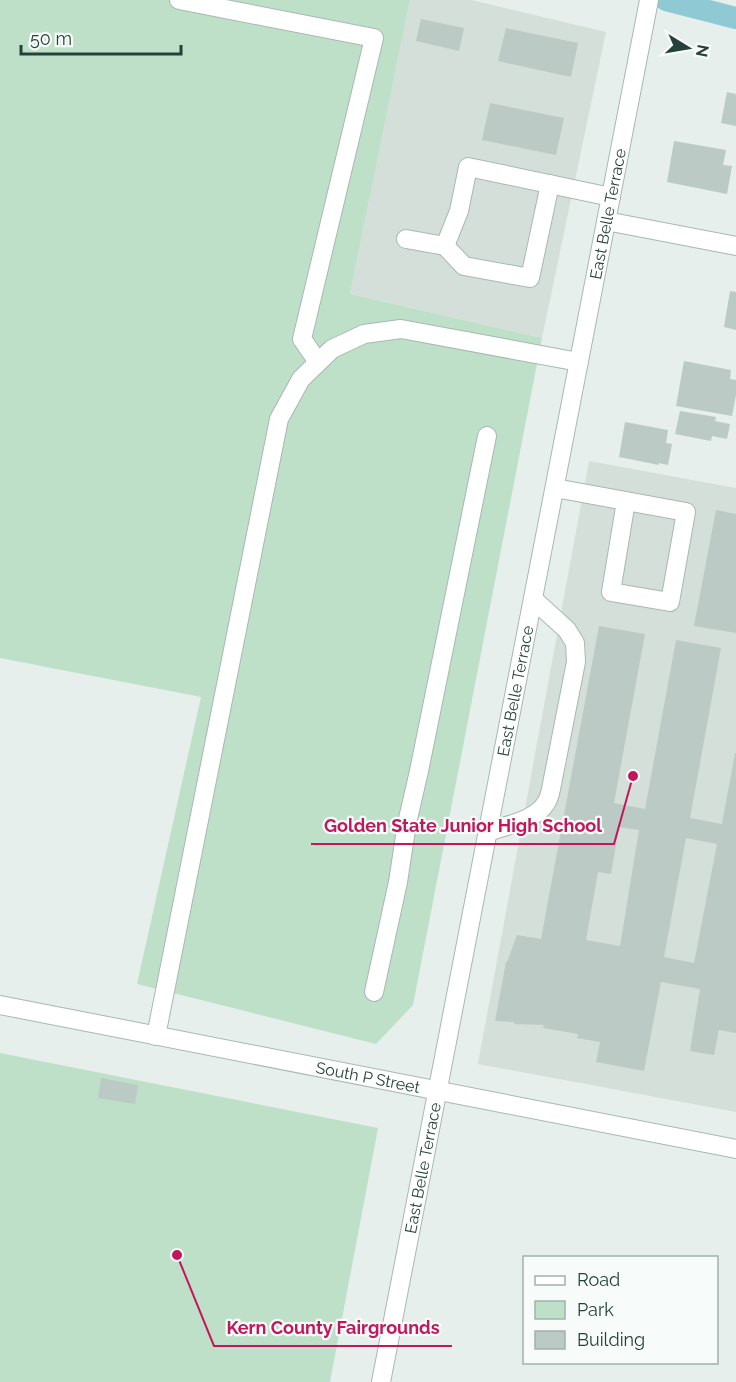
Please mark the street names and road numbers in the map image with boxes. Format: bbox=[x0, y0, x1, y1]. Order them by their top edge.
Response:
street label: East Belle Terrace bbox=[586, 147, 630, 281]
street label: East Belle Terrace bbox=[493, 624, 537, 758]
street label: South P Street bbox=[314, 1058, 422, 1097]
street label: East Belle Terrace bbox=[401, 1101, 444, 1235]

